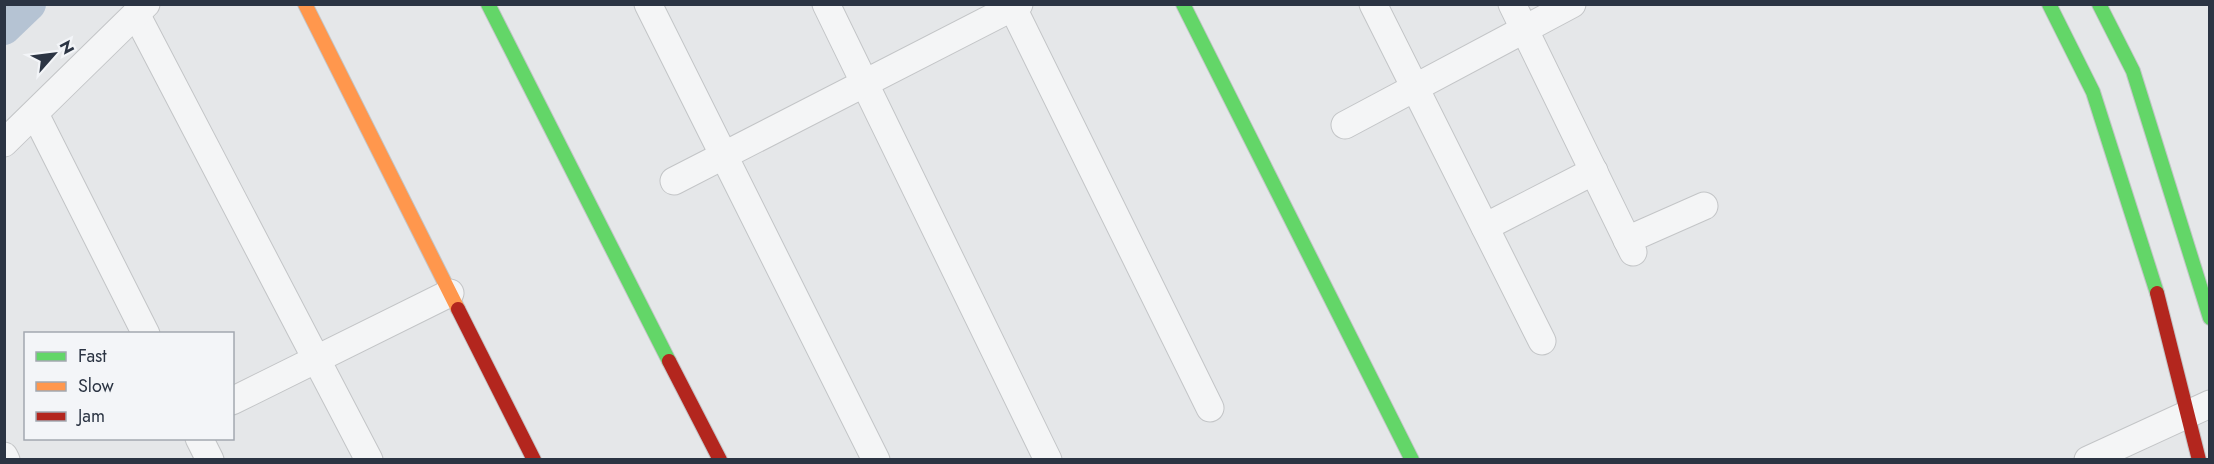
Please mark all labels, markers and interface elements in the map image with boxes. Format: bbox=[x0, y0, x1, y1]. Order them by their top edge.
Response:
north arrow bbox=[24, 24, 84, 84]
text: N bbox=[54, 36, 80, 58]
legend bbox=[24, 332, 234, 440]
text: Fast bbox=[78, 343, 107, 369]
text: Slow bbox=[78, 373, 115, 399]
text: Jam bbox=[76, 403, 105, 429]

